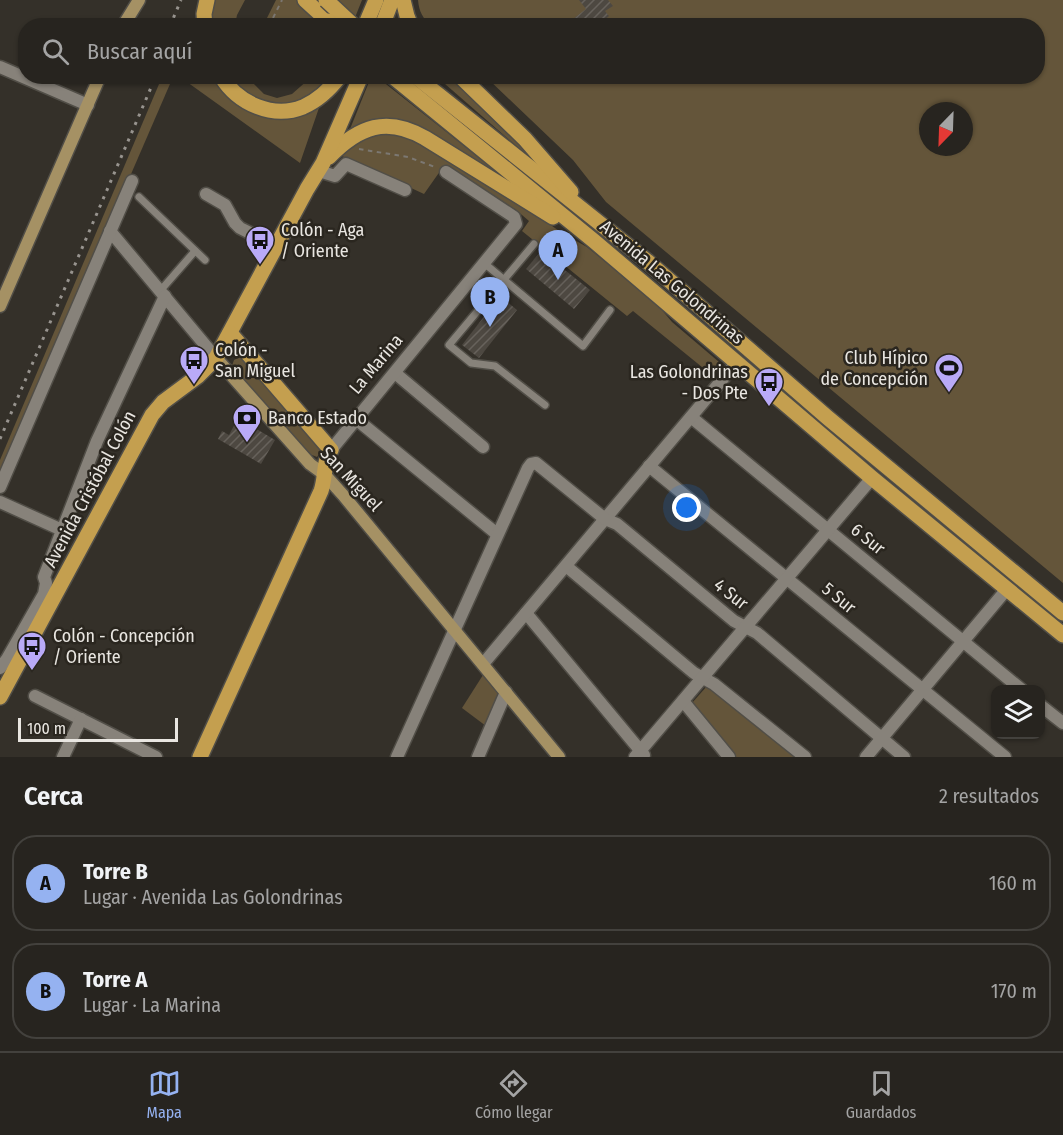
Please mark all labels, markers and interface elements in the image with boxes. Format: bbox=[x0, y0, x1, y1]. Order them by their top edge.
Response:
search box bbox=[18, 18, 1045, 84]
icon: search bbox=[39, 35, 72, 68]
text: Buscar aquí bbox=[87, 38, 192, 65]
north arrow bbox=[919, 102, 973, 156]
street label: Avenida Las Golondrinas bbox=[596, 215, 749, 349]
place label: Colón - Aga / Oriente bbox=[281, 219, 365, 262]
bus stop icon: Colón - Aga / Oriente bbox=[244, 224, 276, 266]
pin: A bbox=[538, 230, 578, 280]
pin: B bbox=[470, 278, 510, 327]
street label: La Marina bbox=[345, 329, 408, 399]
place label: Colón - San Miguel bbox=[215, 339, 295, 382]
bus stop icon: Colón - San Miguel bbox=[178, 344, 210, 386]
place label: Club Hípico de Concepción bbox=[820, 347, 928, 390]
sports icon: Club Hípico de Concepción bbox=[933, 352, 965, 394]
place label: Las Golondrinas - Dos Pte bbox=[630, 361, 748, 404]
bus stop icon: Las Golondrinas - Dos Pte bbox=[753, 366, 785, 408]
bank icon: Banco Estado bbox=[231, 402, 263, 444]
street label: Avenida Cristóbal Colón bbox=[39, 407, 141, 571]
place label: Banco Estado bbox=[268, 407, 367, 429]
street label: San Miguel bbox=[316, 442, 387, 516]
your location bbox=[672, 493, 701, 522]
street label: 6 Sur bbox=[846, 519, 890, 560]
street label: 4 Sur bbox=[709, 574, 753, 615]
street label: 5 Sur bbox=[818, 578, 861, 619]
place label: Colón - Concepción / Oriente bbox=[53, 625, 195, 668]
bus stop icon: Colón - Concepción / Oriente bbox=[16, 630, 48, 672]
map controls bbox=[991, 685, 1045, 739]
button: layers bbox=[991, 685, 1045, 739]
scale bar bbox=[18, 715, 178, 742]
text: 100 m bbox=[27, 719, 66, 738]
text: Cerca bbox=[24, 781, 83, 812]
text: 2 resultados bbox=[939, 784, 1039, 808]
text: Torre B bbox=[83, 858, 148, 885]
text: A bbox=[40, 871, 51, 895]
text: 160 m bbox=[989, 871, 1037, 895]
text: Lugar · Avenida Las Golondrinas bbox=[83, 885, 343, 909]
text: Torre A bbox=[83, 966, 147, 993]
text: B bbox=[40, 979, 51, 1003]
text: 170 m bbox=[991, 979, 1037, 1003]
text: Lugar · La Marina bbox=[83, 993, 221, 1017]
tab: Mapa bbox=[147, 1067, 182, 1122]
tab: Cómo llegar bbox=[475, 1067, 553, 1122]
tab: Guardados bbox=[846, 1067, 916, 1122]

